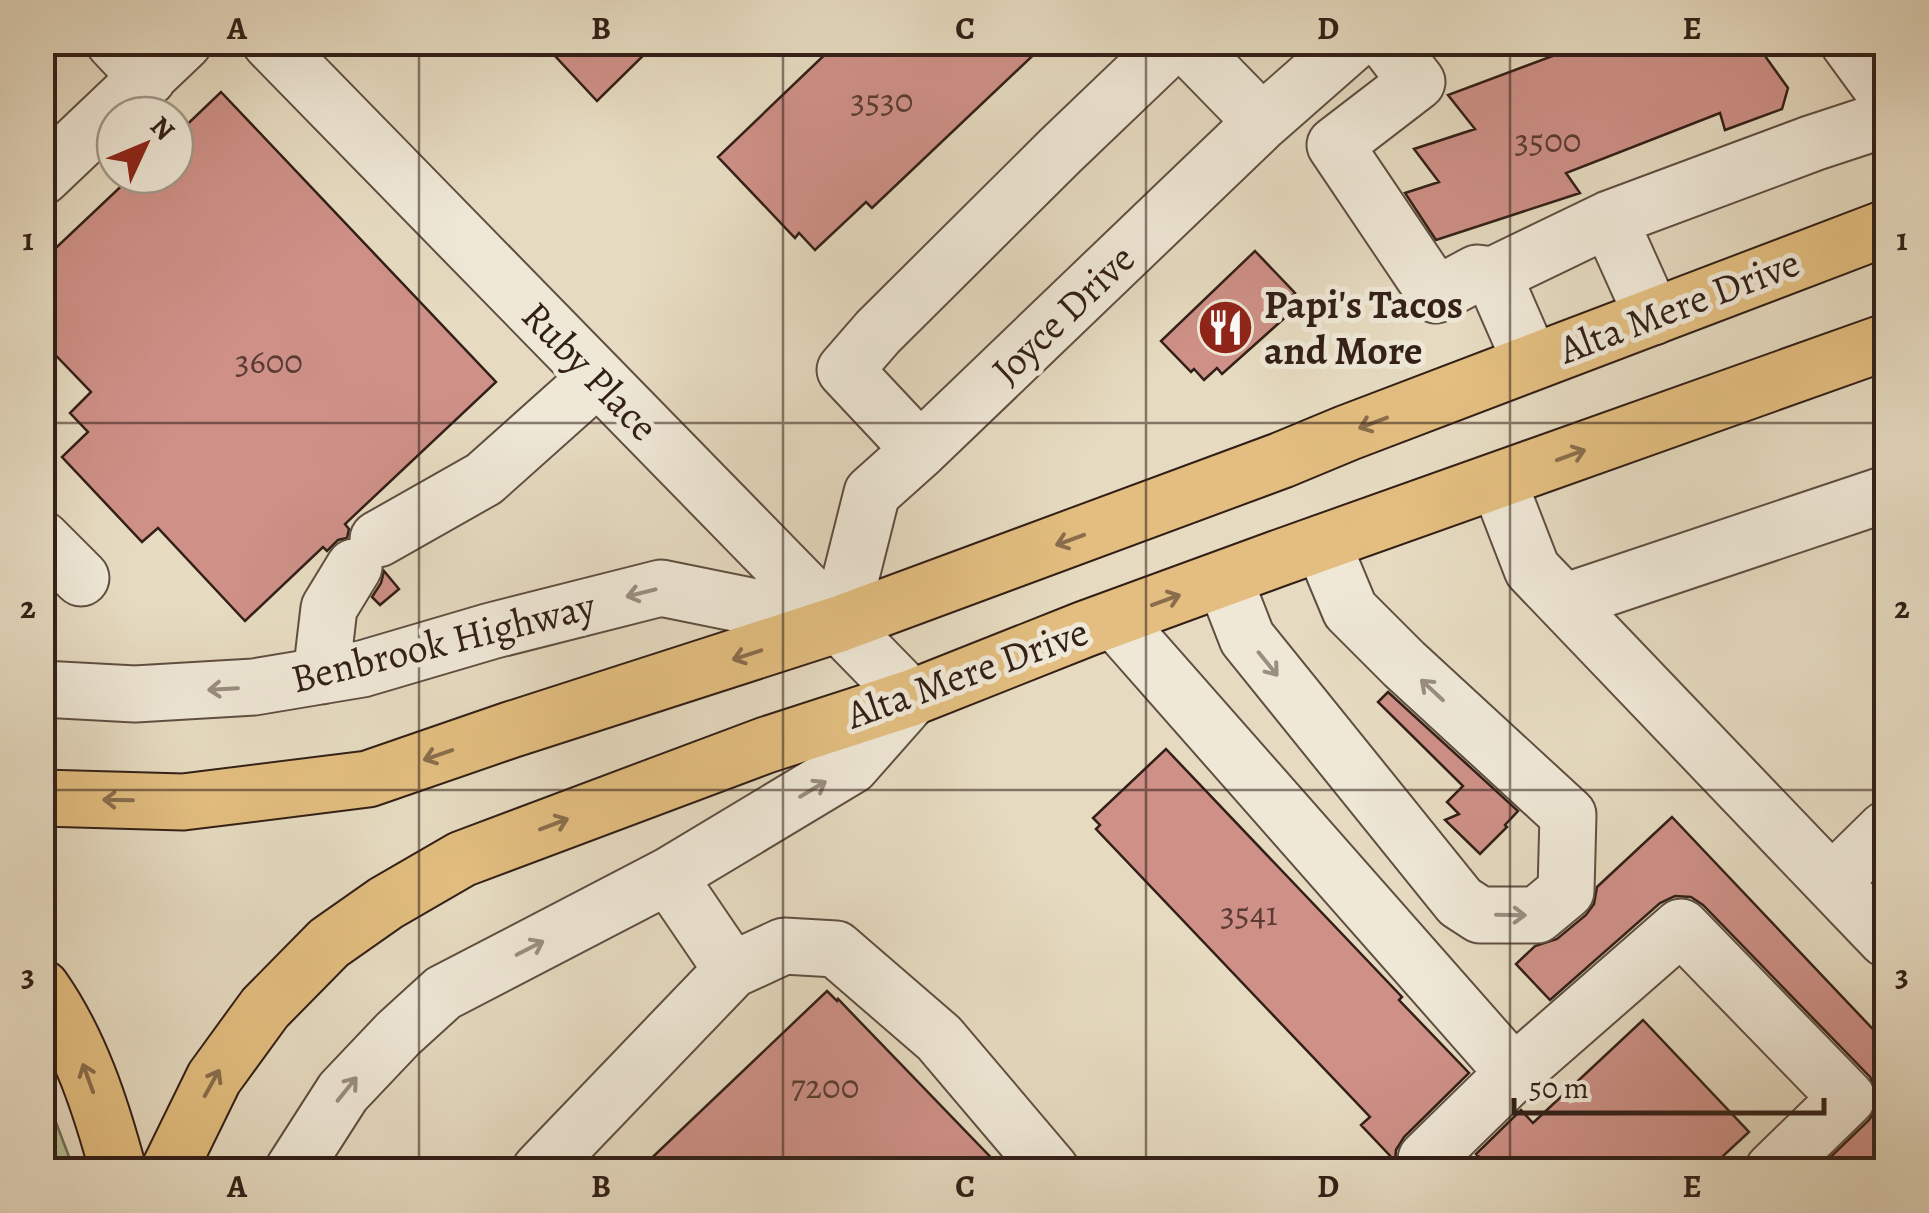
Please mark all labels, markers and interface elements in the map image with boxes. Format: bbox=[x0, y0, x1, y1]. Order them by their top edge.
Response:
text: A bbox=[226, 6, 248, 50]
text: B bbox=[591, 6, 611, 50]
text: C bbox=[955, 6, 975, 50]
text: D bbox=[1317, 6, 1339, 50]
text: E bbox=[1682, 6, 1702, 50]
house number: 3530 bbox=[851, 76, 913, 124]
north arrow bbox=[95, 95, 195, 195]
text: N bbox=[142, 108, 183, 149]
house number: 3500 bbox=[1515, 116, 1581, 164]
text: 1 bbox=[22, 217, 34, 261]
text: 1 bbox=[1896, 217, 1908, 261]
street label: Joyce Drive bbox=[979, 232, 1147, 396]
street label: Alta Mere Drive bbox=[1550, 235, 1807, 377]
place label: Papi's Tacos and More bbox=[1264, 277, 1463, 378]
street label: Ruby Place bbox=[509, 289, 671, 453]
restaurant icon: Papi's Tacos and More bbox=[1195, 297, 1255, 357]
house number: 3600 bbox=[235, 337, 303, 385]
one-way arrow bbox=[1358, 415, 1389, 433]
one-way arrow bbox=[1554, 445, 1586, 463]
one-way arrow bbox=[1055, 532, 1086, 550]
street label: Benbrook Highway bbox=[285, 577, 602, 706]
text: 2 bbox=[20, 585, 36, 629]
one-way arrow bbox=[626, 585, 658, 603]
text: 2 bbox=[1894, 585, 1910, 629]
one-way arrow bbox=[1149, 590, 1180, 608]
street label: Alta Mere Drive bbox=[837, 604, 1096, 743]
one-way arrow bbox=[732, 648, 763, 666]
one-way arrow bbox=[1257, 651, 1279, 677]
one-way arrow bbox=[1420, 678, 1445, 701]
one-way arrow bbox=[207, 680, 239, 699]
one-way arrow bbox=[423, 747, 454, 765]
one-way arrow bbox=[798, 779, 827, 799]
one-way arrow bbox=[103, 791, 135, 810]
one-way arrow bbox=[538, 814, 568, 832]
house number: 3541 bbox=[1220, 889, 1278, 937]
one-way arrow bbox=[1494, 906, 1527, 924]
one-way arrow bbox=[514, 938, 544, 957]
text: 3 bbox=[21, 953, 35, 997]
text: 3 bbox=[1895, 953, 1909, 997]
scale bar bbox=[1514, 1053, 1824, 1115]
one-way arrow bbox=[78, 1062, 96, 1094]
house number: 7200 bbox=[791, 1062, 859, 1110]
text: 50 m bbox=[1529, 1068, 1589, 1108]
one-way arrow bbox=[203, 1069, 223, 1098]
one-way arrow bbox=[336, 1077, 358, 1103]
text: A bbox=[226, 1164, 248, 1208]
text: B bbox=[591, 1164, 611, 1208]
text: C bbox=[955, 1164, 975, 1208]
text: D bbox=[1317, 1164, 1339, 1208]
text: E bbox=[1682, 1164, 1702, 1208]

